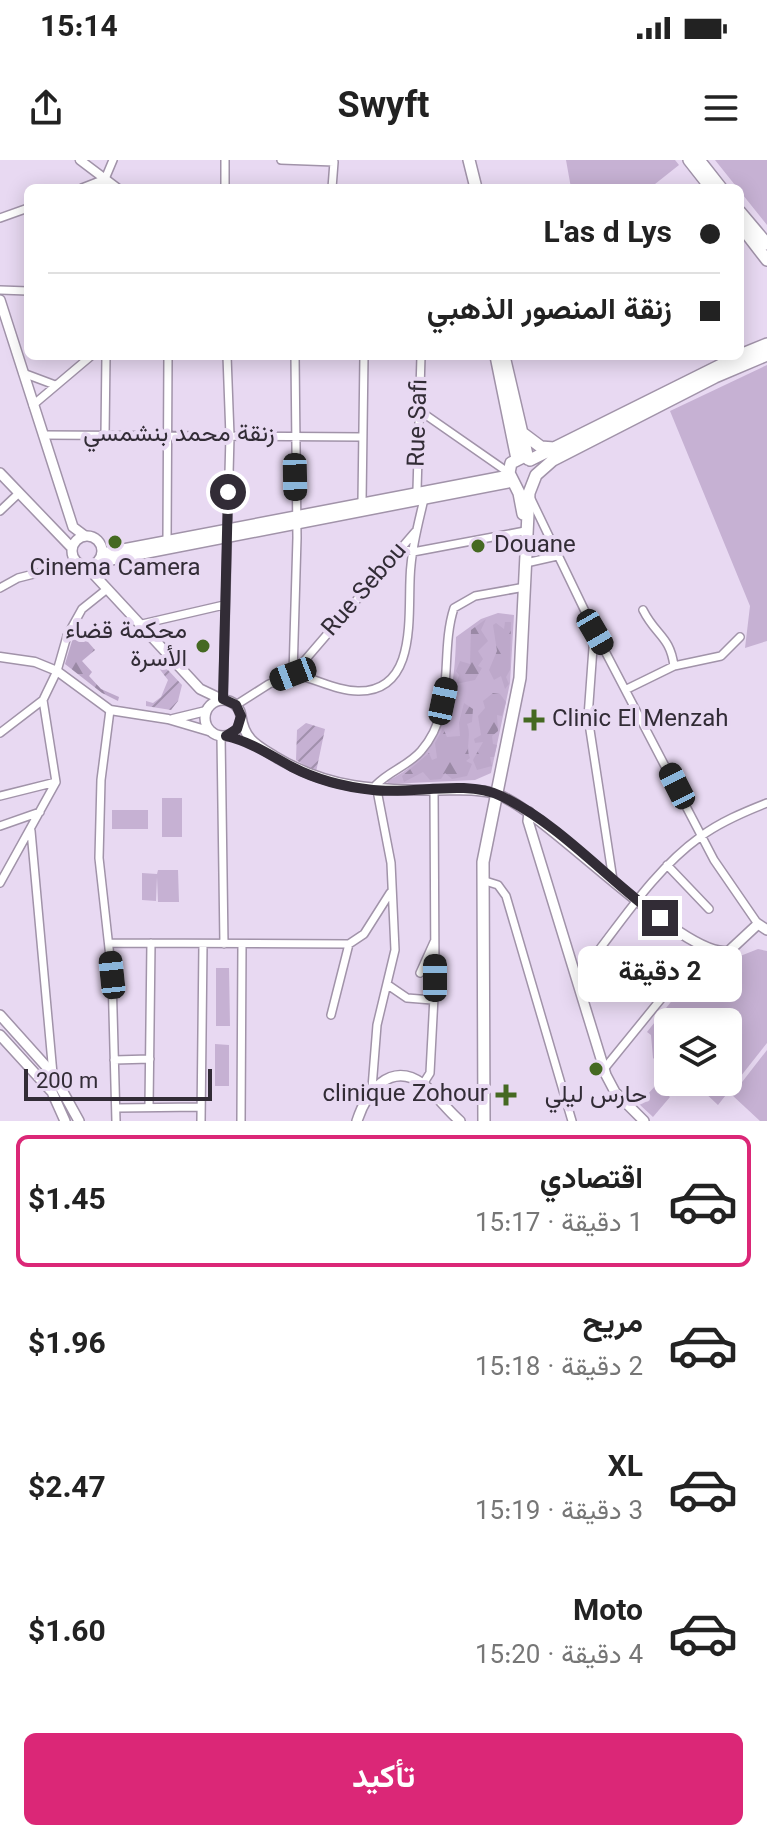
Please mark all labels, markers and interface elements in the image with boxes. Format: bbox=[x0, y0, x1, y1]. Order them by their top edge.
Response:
text: 15:14 bbox=[40, 5, 118, 52]
text: Swyft bbox=[337, 80, 430, 136]
icon: share bbox=[24, 86, 68, 130]
icon: menu bbox=[699, 86, 743, 130]
text: L'as d Lys bbox=[543, 211, 672, 258]
text: زنقة المنصور الذهبي bbox=[427, 288, 672, 335]
street label: Rue Safi bbox=[398, 378, 440, 468]
street label: زنقة محمد بنشمسي bbox=[83, 416, 275, 454]
car bbox=[283, 453, 307, 501]
route start bbox=[210, 474, 246, 510]
place label: Douane bbox=[494, 527, 576, 565]
marker: Cinema Camera bbox=[106, 533, 124, 551]
street label: Rue Sebou bbox=[313, 534, 417, 646]
marker: Douane bbox=[469, 537, 487, 555]
place label: Cinema Camera bbox=[29, 550, 201, 588]
car bbox=[573, 605, 617, 659]
place label: محكمة قضاء الأسرة bbox=[65, 613, 187, 679]
marker: محكمة قضاء الأسرة bbox=[194, 637, 212, 655]
car bbox=[266, 654, 320, 694]
car bbox=[426, 675, 460, 727]
place label: Clinic El Menzah bbox=[552, 701, 728, 739]
marker: Clinic El Menzah bbox=[523, 709, 545, 731]
car bbox=[655, 759, 699, 813]
route end bbox=[642, 900, 678, 936]
callout: 2 دقيقة bbox=[578, 946, 742, 1002]
car bbox=[98, 950, 126, 1000]
text: 2 دقيقة bbox=[619, 953, 701, 994]
car bbox=[423, 954, 447, 1002]
map controls bbox=[654, 1008, 742, 1096]
button: layers bbox=[654, 1008, 742, 1096]
marker: حارس ليلي bbox=[587, 1060, 605, 1078]
scale bar bbox=[24, 1065, 212, 1101]
text: 200 m bbox=[36, 1065, 98, 1100]
place label: clinique Zohour bbox=[323, 1076, 488, 1114]
place label: حارس ليلي bbox=[545, 1077, 647, 1115]
marker: clinique Zohour bbox=[495, 1084, 517, 1106]
text: اقتصادي bbox=[540, 1157, 643, 1204]
icon: car bbox=[667, 1165, 739, 1237]
text: $1.45 bbox=[28, 1178, 106, 1225]
text: 1 دقيقة · 15:17 bbox=[475, 1204, 643, 1245]
text: مريح bbox=[583, 1301, 643, 1348]
icon: car bbox=[667, 1309, 739, 1381]
text: $1.96 bbox=[28, 1322, 106, 1369]
text: 2 دقيقة · 15:18 bbox=[475, 1348, 643, 1389]
text: XL bbox=[608, 1445, 643, 1492]
icon: car bbox=[667, 1453, 739, 1525]
text: $2.47 bbox=[28, 1466, 106, 1513]
text: 3 دقيقة · 15:19 bbox=[475, 1492, 643, 1533]
text: Moto bbox=[573, 1589, 643, 1636]
icon: car bbox=[667, 1597, 739, 1669]
text: $1.60 bbox=[28, 1610, 106, 1657]
text: 4 دقيقة · 15:20 bbox=[475, 1636, 643, 1677]
button: تأكيد bbox=[24, 1733, 743, 1825]

